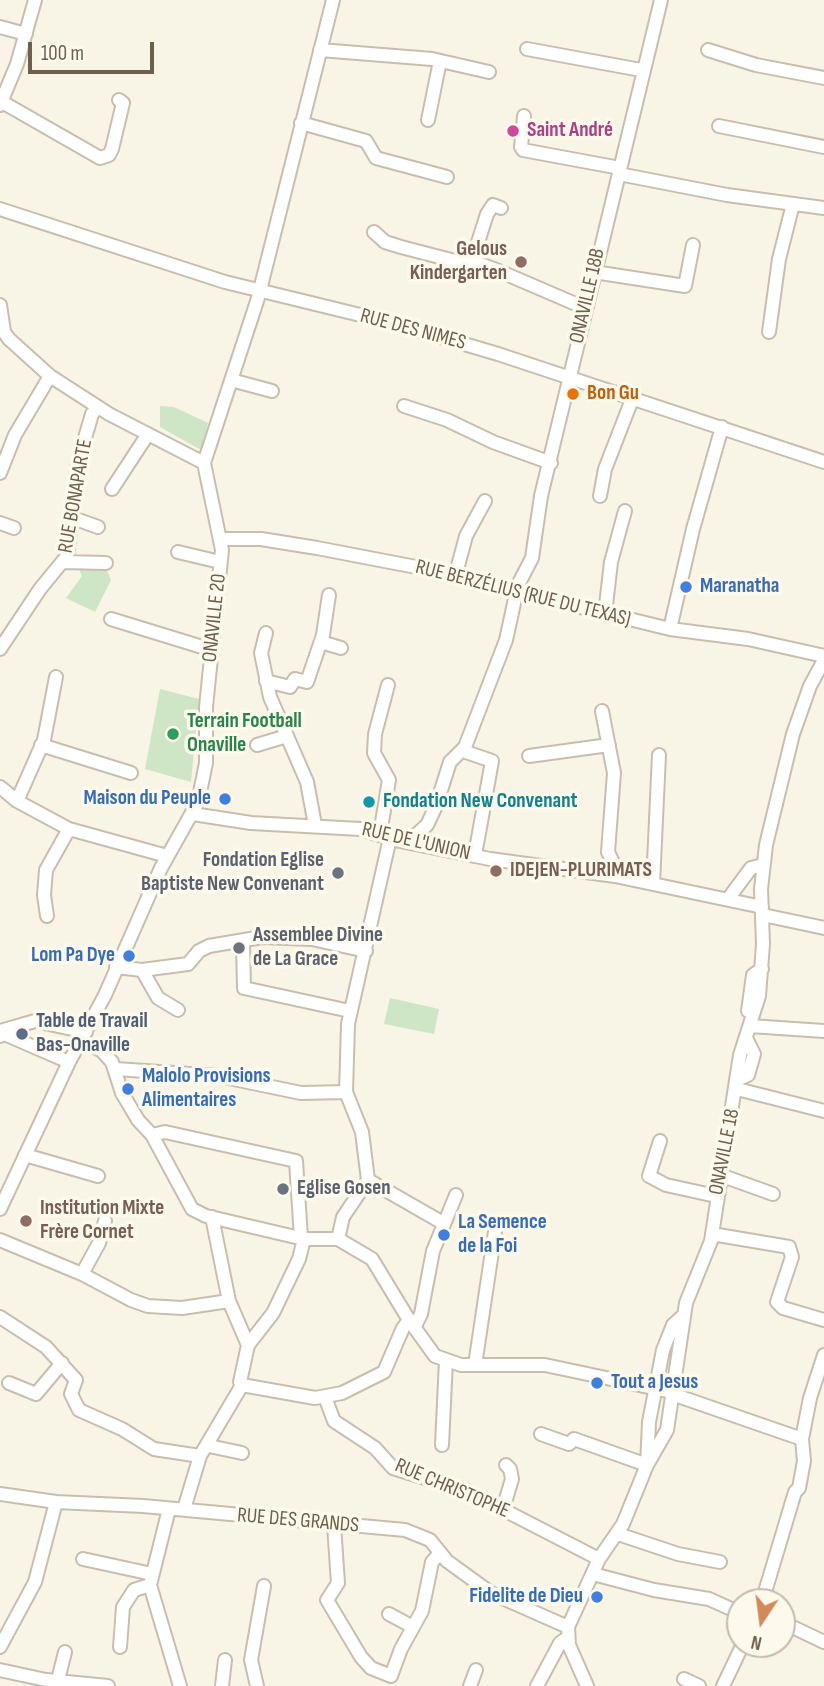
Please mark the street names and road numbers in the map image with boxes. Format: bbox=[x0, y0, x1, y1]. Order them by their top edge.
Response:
street label: ONAVILLE 18B bbox=[565, 246, 611, 346]
street label: RUE DES NIMES bbox=[357, 304, 469, 356]
street label: RUE BONAPARTE bbox=[54, 437, 98, 555]
street label: RUE BERZÉLIUS (RUE DU TEXAS) bbox=[413, 555, 633, 633]
street label: ONAVILLE 20 bbox=[198, 573, 232, 663]
street label: RUE DE L'UNION bbox=[359, 817, 473, 867]
street label: ONAVILLE 18 bbox=[704, 1107, 746, 1197]
street label: RUE CHRISTOPHE bbox=[391, 1454, 513, 1524]
street label: RUE DES GRANDS bbox=[236, 1503, 360, 1539]

